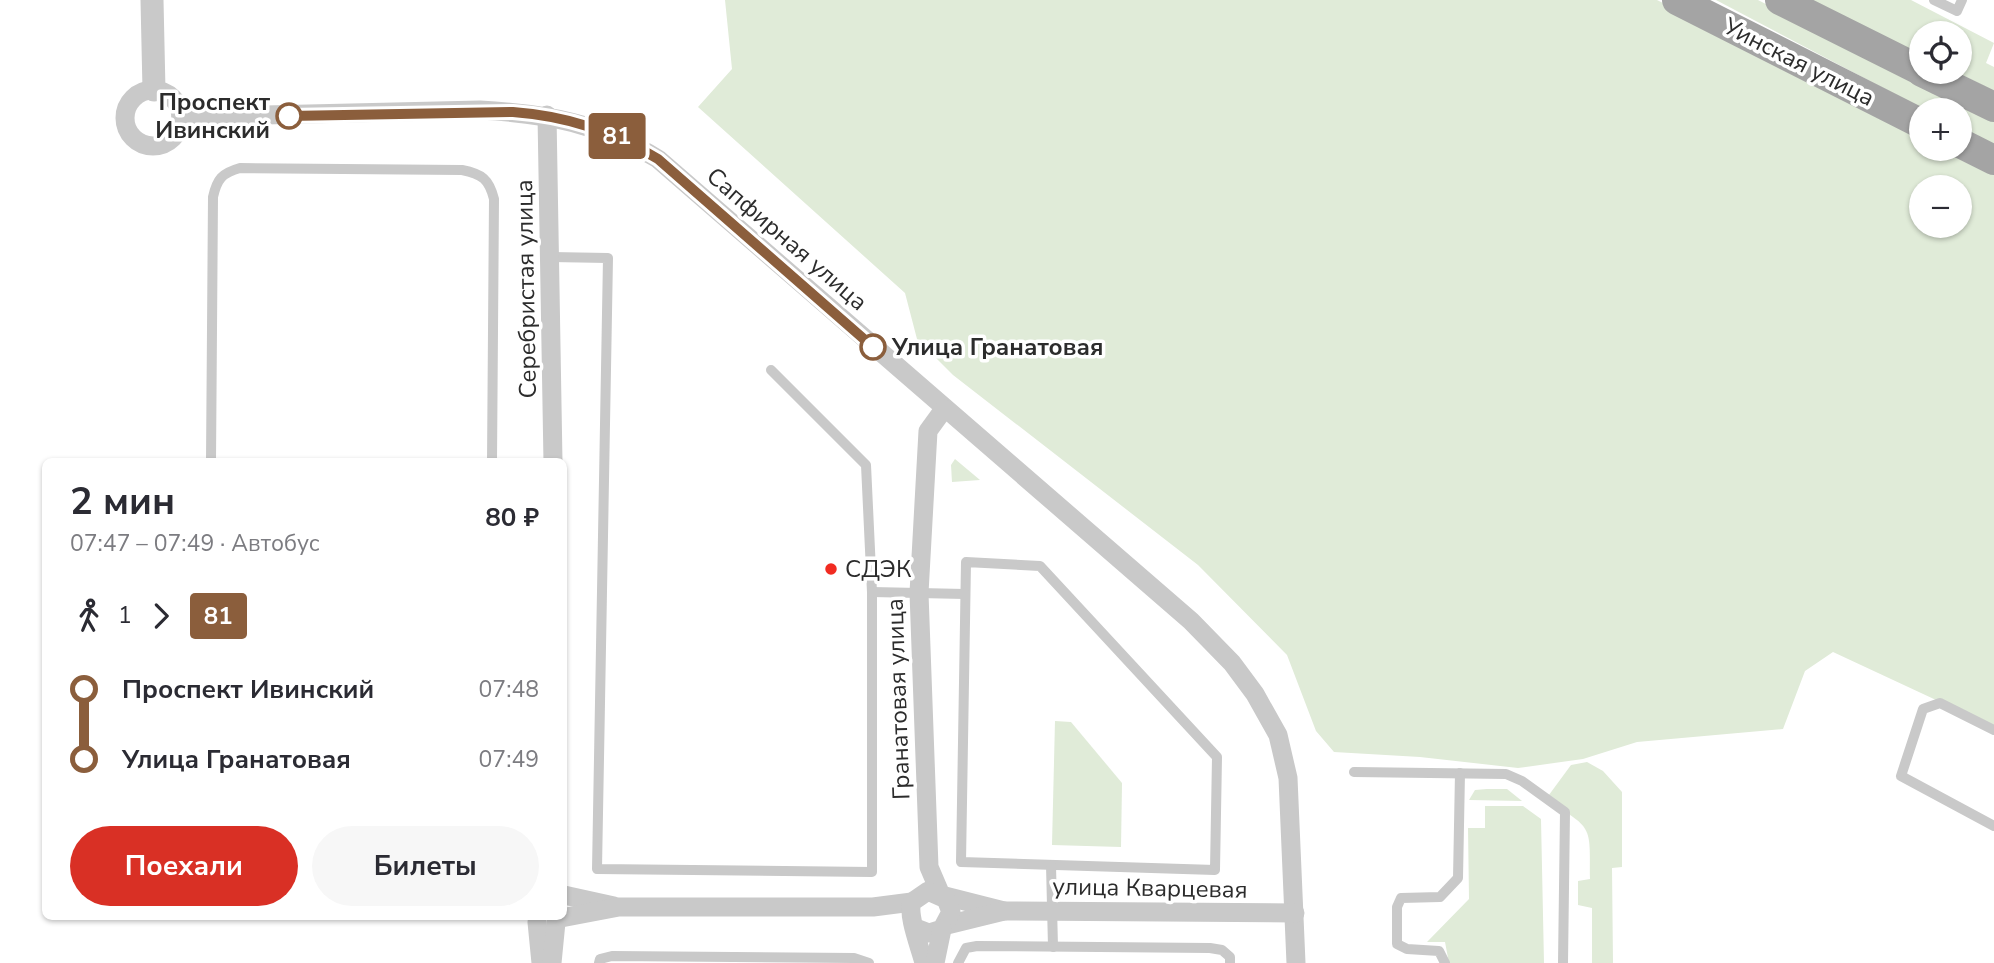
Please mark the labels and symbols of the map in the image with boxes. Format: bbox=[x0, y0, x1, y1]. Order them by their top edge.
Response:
street label: Уинская улица bbox=[1717, 10, 1880, 114]
place label: Проспект Ивинский bbox=[155, 86, 271, 146]
marker: Проспект Ивинский bbox=[276, 103, 302, 129]
line badge: 81 bbox=[586, 113, 648, 159]
street label: Сапфирная улица bbox=[700, 160, 874, 318]
street label: Серебристая улица bbox=[508, 179, 544, 399]
place label: Улица Гранатовая bbox=[891, 331, 1103, 363]
marker: Улица Гранатовая bbox=[860, 334, 886, 360]
place label: СДЭК bbox=[845, 553, 912, 585]
marker: СДЭК bbox=[823, 561, 839, 577]
street label: Гранатовая улица bbox=[878, 598, 918, 800]
street label: улица Кварцевая bbox=[1052, 870, 1248, 906]

